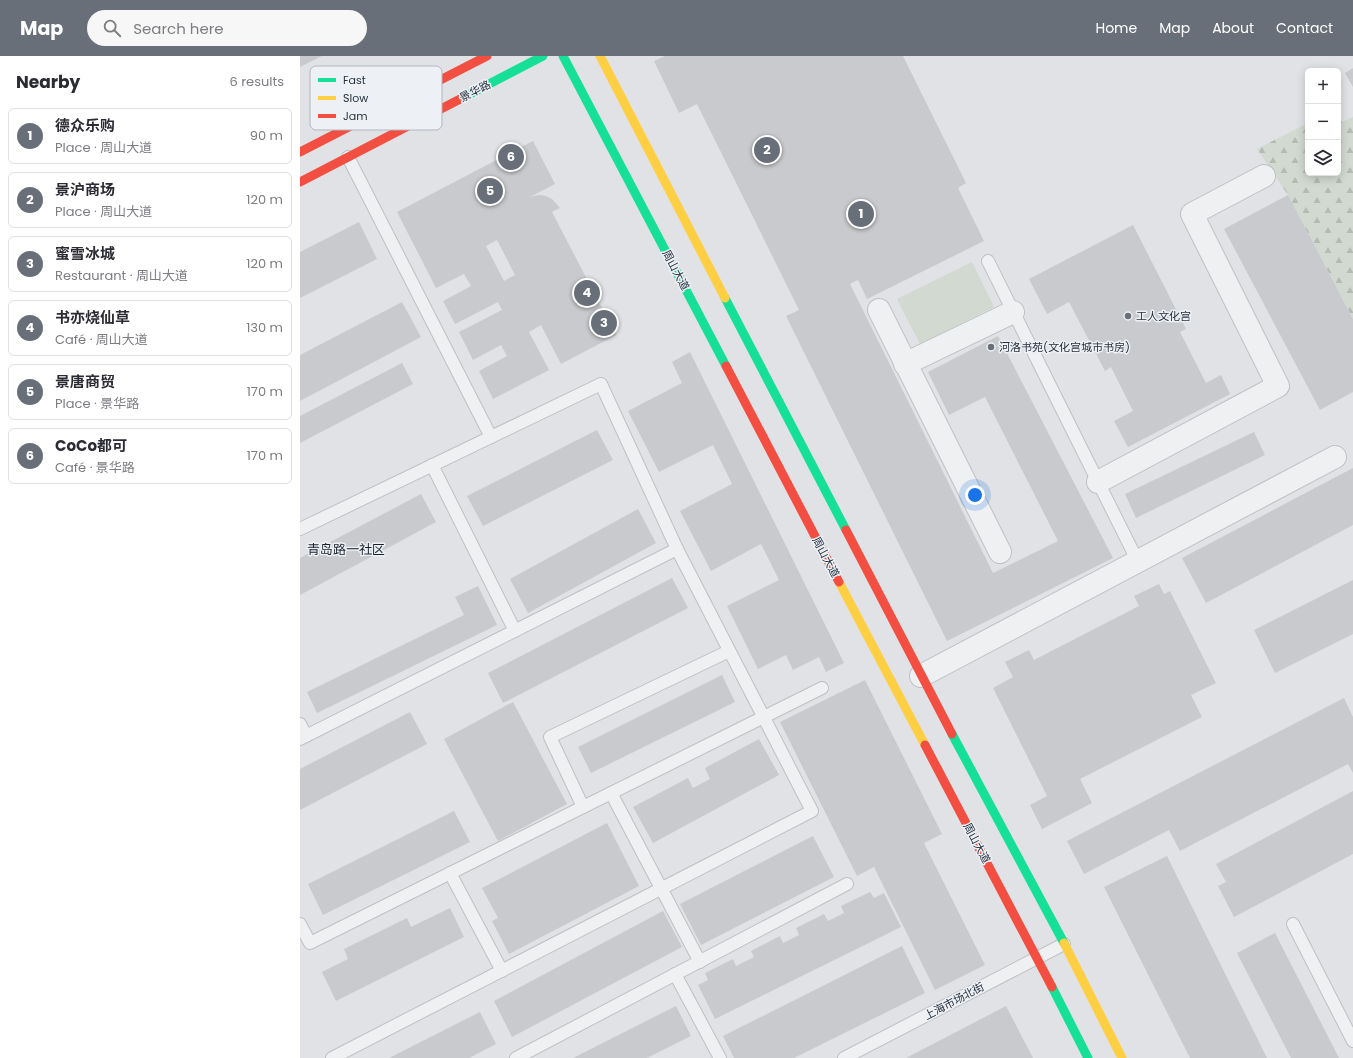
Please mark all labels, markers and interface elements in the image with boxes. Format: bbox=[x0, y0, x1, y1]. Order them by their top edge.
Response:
search box bbox=[87, 10, 367, 46]
text: Map bbox=[20, 15, 63, 42]
icon: search bbox=[101, 17, 123, 39]
text: Search here bbox=[133, 18, 224, 39]
text: Home bbox=[1095, 18, 1137, 38]
text: Map bbox=[1159, 18, 1190, 38]
text: About bbox=[1212, 18, 1254, 38]
text: Contact bbox=[1276, 18, 1333, 38]
legend bbox=[310, 66, 442, 130]
map controls bbox=[1305, 68, 1341, 176]
button: + bbox=[1305, 68, 1341, 104]
text: Nearby bbox=[16, 70, 80, 94]
text: 6 results bbox=[230, 72, 284, 91]
text: Fast bbox=[343, 72, 366, 88]
street label: 景华路 bbox=[457, 76, 493, 106]
text: Slow bbox=[343, 90, 368, 106]
button: − bbox=[1305, 104, 1341, 140]
text: Jam bbox=[343, 108, 368, 124]
text: 德众乐购 bbox=[55, 115, 115, 136]
text: 1 bbox=[28, 126, 32, 145]
text: 90 m bbox=[250, 126, 283, 145]
pin: 2 bbox=[754, 135, 780, 165]
text: Place · 周山大道 bbox=[55, 138, 152, 157]
button: layers bbox=[1305, 140, 1341, 176]
pin: 6 bbox=[498, 142, 524, 172]
pin: 5 bbox=[477, 176, 503, 206]
text: 景沪商场 bbox=[55, 179, 115, 200]
text: 2 bbox=[26, 190, 34, 209]
text: 120 m bbox=[246, 190, 283, 209]
pin: 1 bbox=[848, 199, 874, 229]
text: Place · 周山大道 bbox=[55, 202, 152, 221]
text: 蜜雪冰城 bbox=[55, 243, 115, 264]
street label: 周山大道 bbox=[659, 247, 693, 293]
text: 3 bbox=[26, 254, 34, 273]
text: 120 m bbox=[246, 254, 283, 273]
text: Restaurant · 周山大道 bbox=[55, 266, 188, 285]
pin: 4 bbox=[574, 278, 600, 308]
text: 书亦烧仙草 bbox=[55, 307, 130, 328]
pin: 3 bbox=[591, 308, 617, 338]
place label: 工人文化宫 bbox=[1136, 308, 1191, 324]
marker: 工人文化宫 bbox=[1123, 311, 1133, 321]
text: 4 bbox=[26, 318, 34, 337]
text: 130 m bbox=[246, 318, 283, 337]
text: Café · 周山大道 bbox=[55, 330, 148, 349]
place label: 河洛书苑(文化宫城市书房) bbox=[999, 339, 1130, 355]
marker: 河洛书苑(文化宫城市书房) bbox=[986, 342, 996, 352]
text: 景唐商贸 bbox=[55, 371, 115, 392]
text: 5 bbox=[26, 382, 34, 401]
text: 170 m bbox=[247, 382, 283, 401]
text: Place · 景华路 bbox=[55, 394, 139, 413]
text: CoCo都可 bbox=[55, 435, 127, 456]
text: 6 bbox=[26, 446, 34, 465]
text: 170 m bbox=[247, 446, 283, 465]
text: Café · 景华路 bbox=[55, 458, 135, 477]
your location bbox=[965, 485, 985, 505]
street label: 周山大道 bbox=[809, 534, 843, 580]
district label: 青岛路一社区 bbox=[307, 540, 385, 559]
street label: 周山大道 bbox=[960, 820, 994, 866]
street label: 上海市场北街 bbox=[921, 978, 987, 1024]

